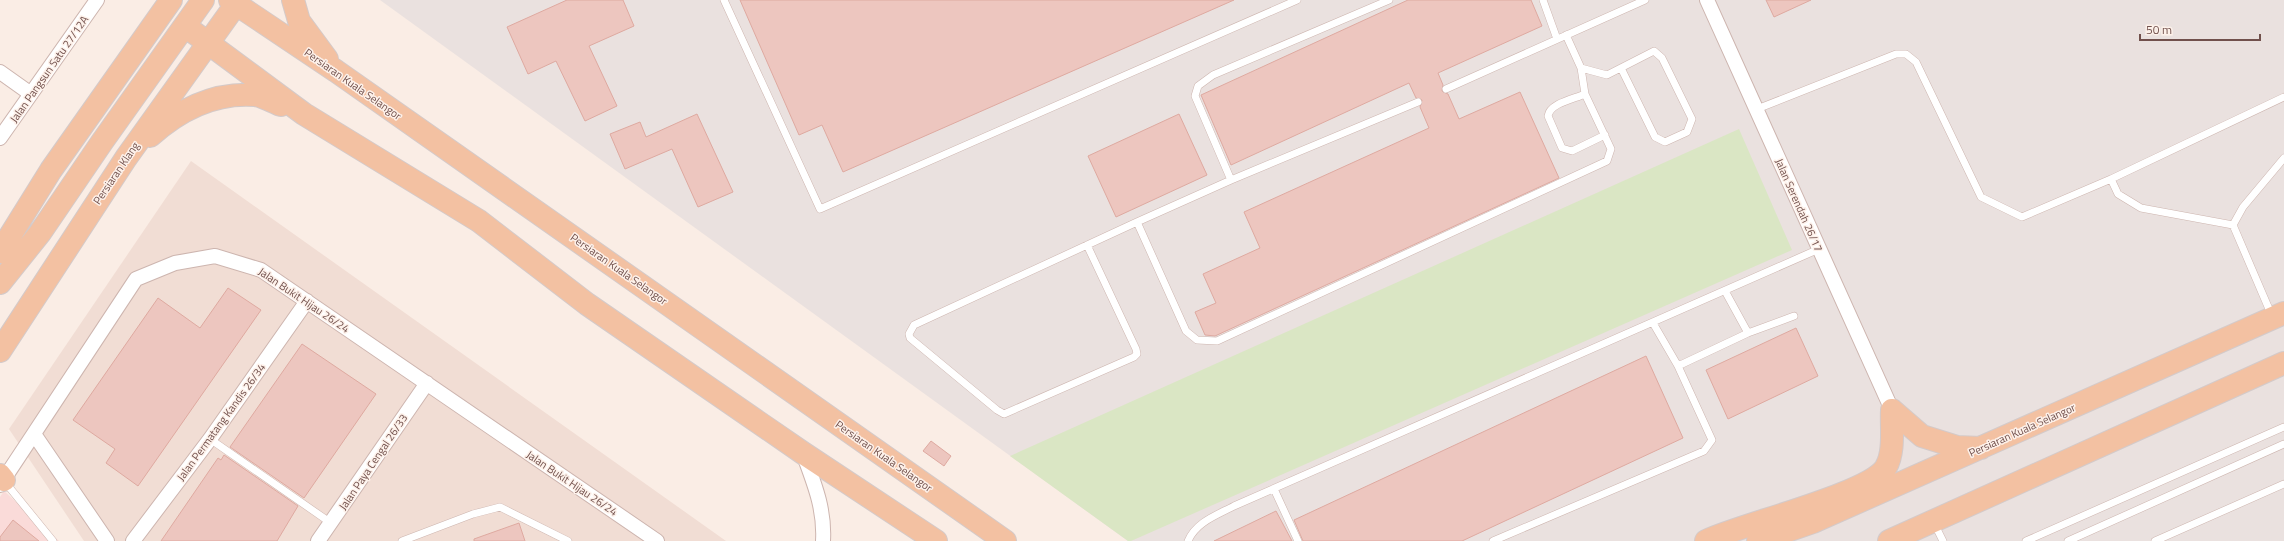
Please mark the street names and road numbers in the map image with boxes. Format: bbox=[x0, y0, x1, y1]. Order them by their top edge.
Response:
street label: Jalan Pangsun Satu 27/12A bbox=[6, 12, 92, 126]
street label: Persiaran Kuala Selangor bbox=[301, 44, 405, 124]
street label: Persiaran Klang bbox=[89, 138, 143, 207]
street label: Jalan Serendah 26/17 bbox=[1771, 156, 1827, 254]
street label: Persiaran Kuala Selangor bbox=[567, 229, 671, 309]
street label: Jalan Bukit Hijau 26/24 bbox=[255, 263, 353, 337]
street label: Jalan Permatang Kandis 26/34 bbox=[173, 360, 269, 484]
street label: Persiaran Kuala Selangor bbox=[1966, 399, 2078, 461]
street label: Jalan Paya Cengal 26/33 bbox=[335, 411, 411, 513]
street label: Persiaran Kuala Selangor bbox=[832, 416, 936, 496]
street label: Jalan Bukit Hijau 26/24 bbox=[523, 446, 621, 520]

